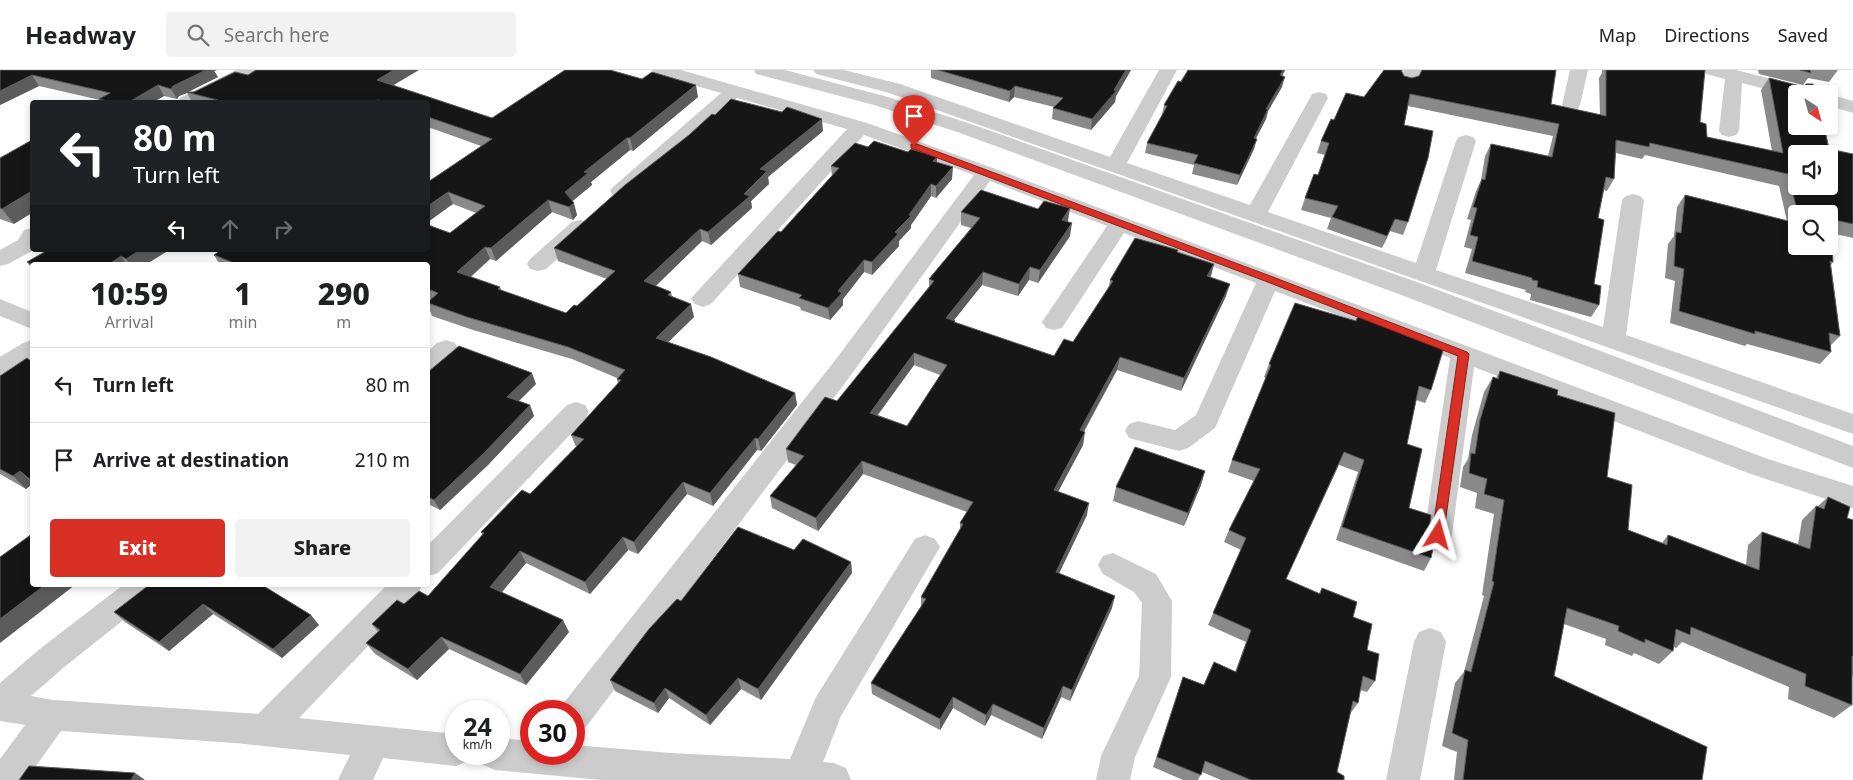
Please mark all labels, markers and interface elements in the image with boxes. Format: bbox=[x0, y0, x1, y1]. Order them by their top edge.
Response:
search box bbox=[166, 12, 516, 57]
text: Headway bbox=[25, 18, 136, 51]
icon: search bbox=[184, 21, 212, 49]
text: Search here bbox=[224, 22, 330, 48]
text: Map bbox=[1599, 23, 1636, 47]
text: Directions bbox=[1664, 23, 1750, 47]
text: Saved bbox=[1778, 23, 1828, 47]
north arrow bbox=[1788, 85, 1838, 135]
map controls bbox=[1788, 85, 1838, 255]
pin bbox=[893, 95, 935, 146]
icon: arrive bbox=[900, 102, 928, 130]
text: 80 m bbox=[133, 114, 216, 161]
icon: left bbox=[50, 120, 115, 185]
button: sound bbox=[1788, 145, 1838, 195]
text: Turn left bbox=[133, 159, 220, 189]
button: search bbox=[1788, 205, 1838, 255]
icon: left bbox=[163, 215, 191, 243]
icon: ahead bbox=[216, 215, 244, 243]
icon: right bbox=[269, 215, 297, 243]
text: 10:59 bbox=[90, 273, 168, 314]
text: 1 bbox=[234, 273, 252, 314]
text: 290 bbox=[318, 273, 370, 314]
text: Arrival bbox=[105, 311, 154, 333]
text: min bbox=[228, 311, 257, 333]
text: m bbox=[336, 311, 351, 333]
icon: left bbox=[50, 371, 78, 399]
text: Turn left bbox=[93, 372, 174, 398]
text: 80 m bbox=[366, 372, 410, 398]
icon: arrive bbox=[50, 446, 78, 474]
text: Arrive at destination bbox=[93, 447, 289, 473]
text: 210 m bbox=[355, 447, 410, 473]
position arrow bbox=[1411, 508, 1463, 560]
button: Exit bbox=[50, 519, 225, 577]
button: Share bbox=[235, 519, 410, 577]
speed limit sign: 30 bbox=[520, 700, 585, 765]
text: 24 bbox=[463, 709, 492, 743]
text: km/h bbox=[463, 736, 492, 753]

